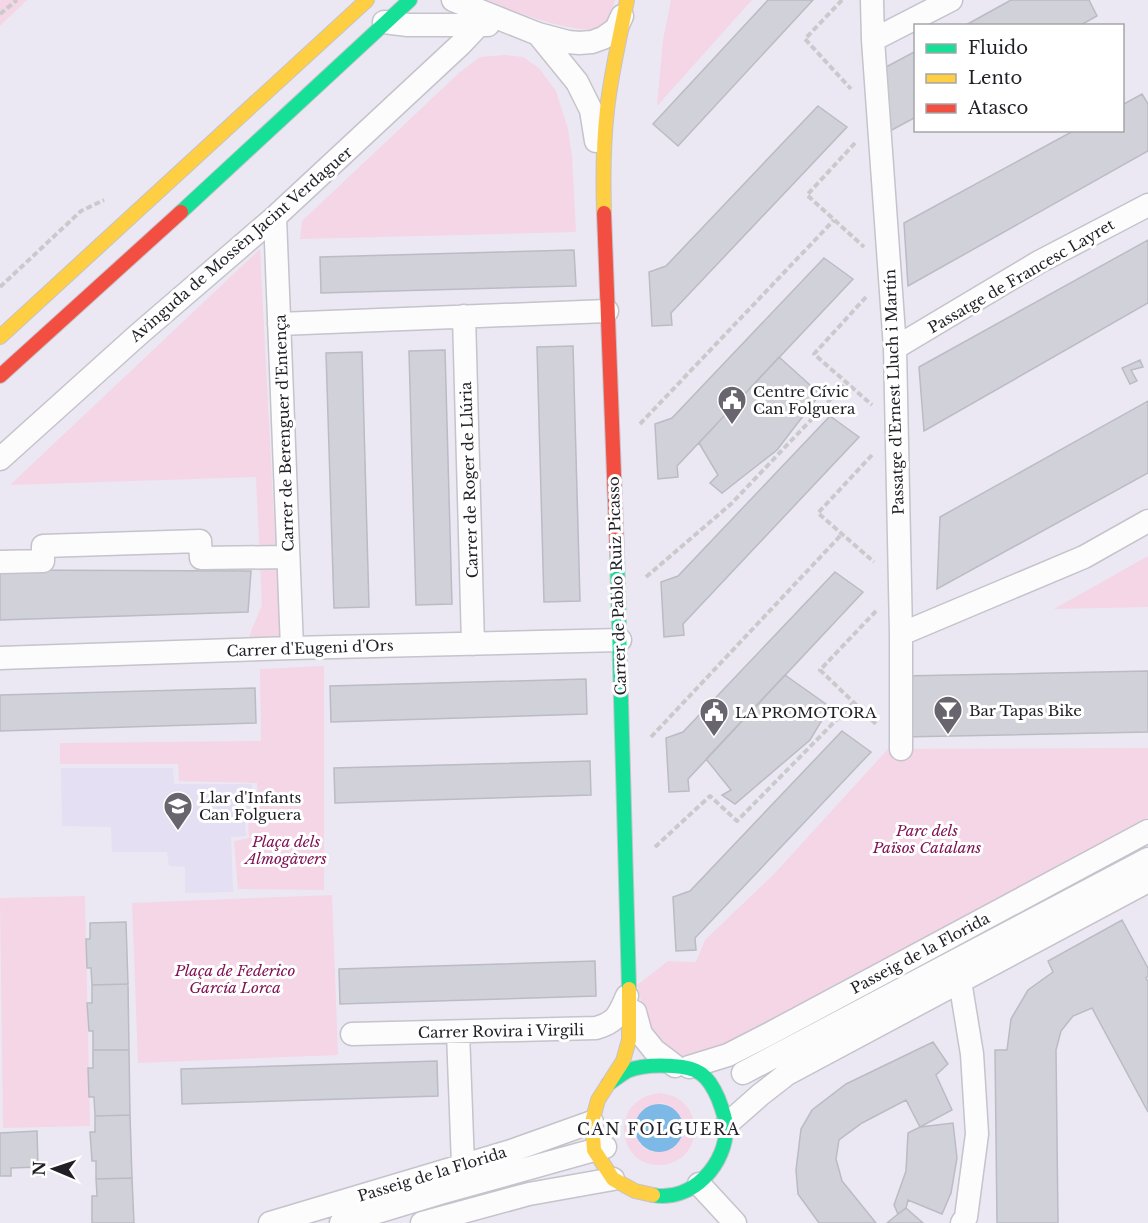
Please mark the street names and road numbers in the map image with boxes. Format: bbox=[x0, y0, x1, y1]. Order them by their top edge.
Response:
street label: Avinguda de Mossèn Jacint Verdaguer bbox=[125, 142, 357, 346]
street label: Passatge de Francesc Layret bbox=[924, 215, 1118, 337]
street label: Passatge d'Ernest Lluch i Martín bbox=[880, 269, 908, 515]
street label: Carrer de Berenguer d'Entença bbox=[270, 313, 298, 552]
street label: Carrer de Roger de Llúria bbox=[456, 381, 482, 579]
street label: Carrer de Pablo Ruiz Picasso bbox=[604, 476, 630, 696]
street label: Carrer d'Eugeni d'Ors bbox=[226, 636, 394, 660]
street label: Passeig de la Florida bbox=[847, 908, 993, 998]
street label: Carrer Rovira i Virgili bbox=[418, 1020, 584, 1042]
street label: Passeig de la Florida bbox=[355, 1142, 509, 1206]

